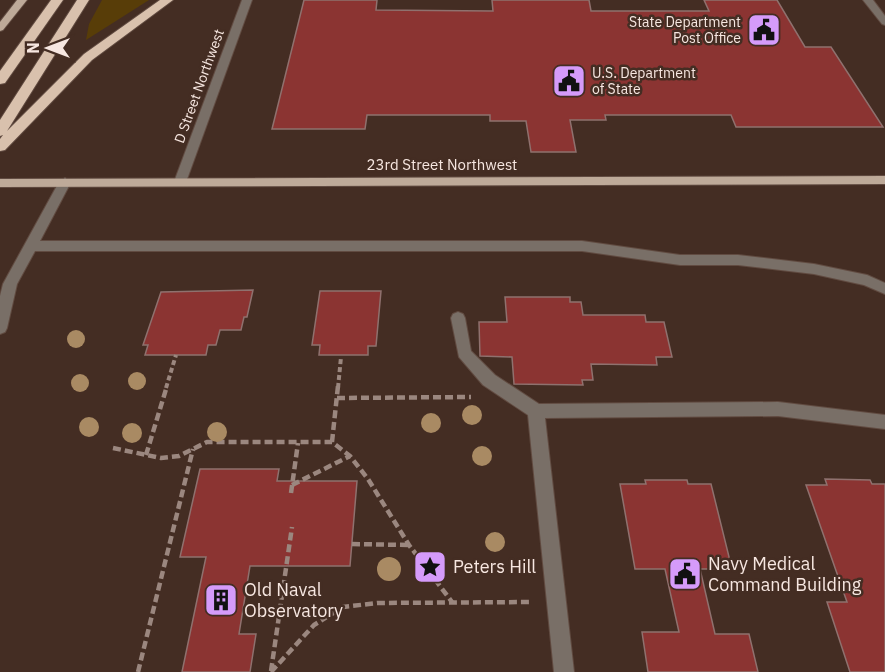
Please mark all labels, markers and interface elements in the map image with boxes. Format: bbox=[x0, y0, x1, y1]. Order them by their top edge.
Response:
public building icon: State Department Post Office bbox=[746, 12, 782, 48]
place label: State Department Post Office bbox=[629, 13, 741, 47]
north arrow bbox=[18, 18, 78, 78]
street label: D Street Northwest bbox=[170, 26, 228, 146]
text: N bbox=[23, 42, 43, 54]
public building icon: U.S. Department of State bbox=[551, 63, 587, 99]
place label: U.S. Department of State bbox=[592, 64, 696, 98]
street label: 23rd Street Northwest bbox=[367, 155, 517, 174]
place icon: Peters Hill bbox=[412, 549, 448, 585]
place label: Navy Medical Command Building bbox=[708, 552, 862, 596]
place label: Peters Hill bbox=[453, 555, 536, 578]
public building icon: Navy Medical Command Building bbox=[667, 556, 703, 592]
place label: Old Naval Observatory bbox=[244, 578, 343, 622]
building icon: Old Naval Observatory bbox=[203, 582, 239, 618]

